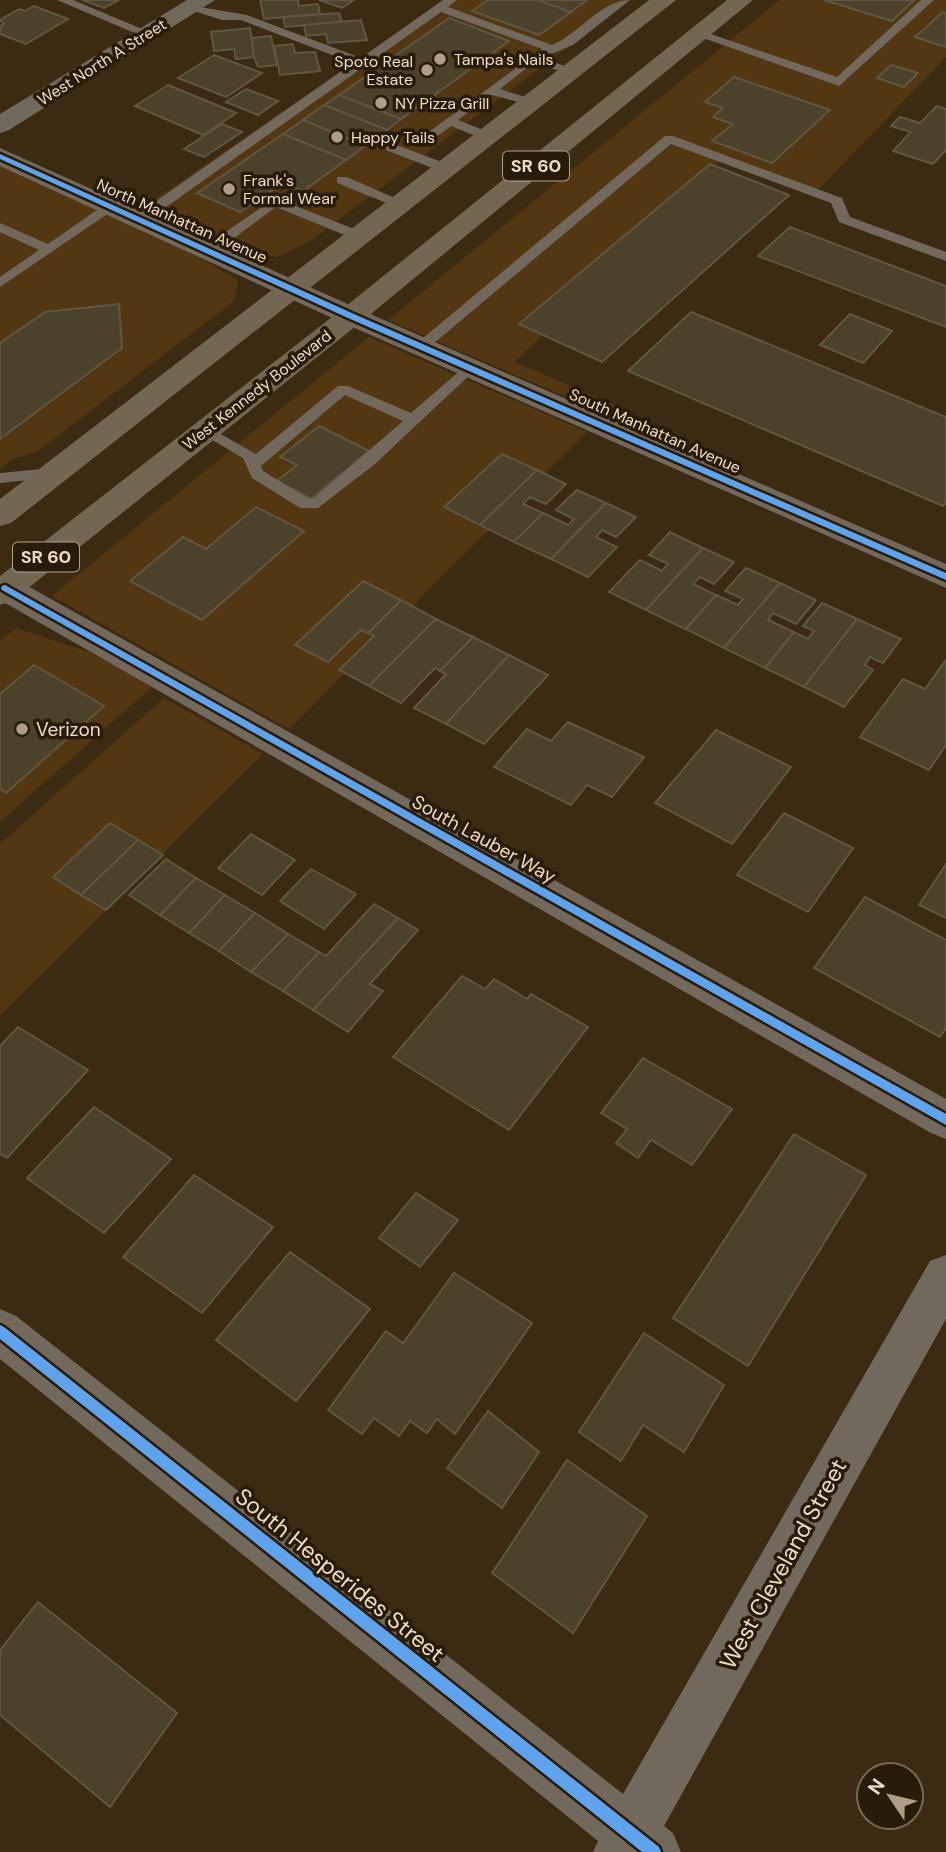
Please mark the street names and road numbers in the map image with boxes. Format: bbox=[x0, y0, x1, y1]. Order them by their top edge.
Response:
street label: West North A Street bbox=[34, 14, 170, 110]
road number: SR 60 bbox=[503, 152, 569, 181]
street label: North Manhattan Avenue bbox=[94, 174, 270, 268]
street label: West Kennedy Boulevard bbox=[178, 325, 336, 455]
street label: South Manhattan Avenue bbox=[566, 384, 744, 478]
road number: SR 60 bbox=[13, 542, 79, 572]
street label: South Lauber Way bbox=[408, 789, 561, 889]
street label: West Cleveland Street bbox=[713, 1454, 853, 1674]
street label: South Hesperides Street bbox=[229, 1481, 451, 1669]

